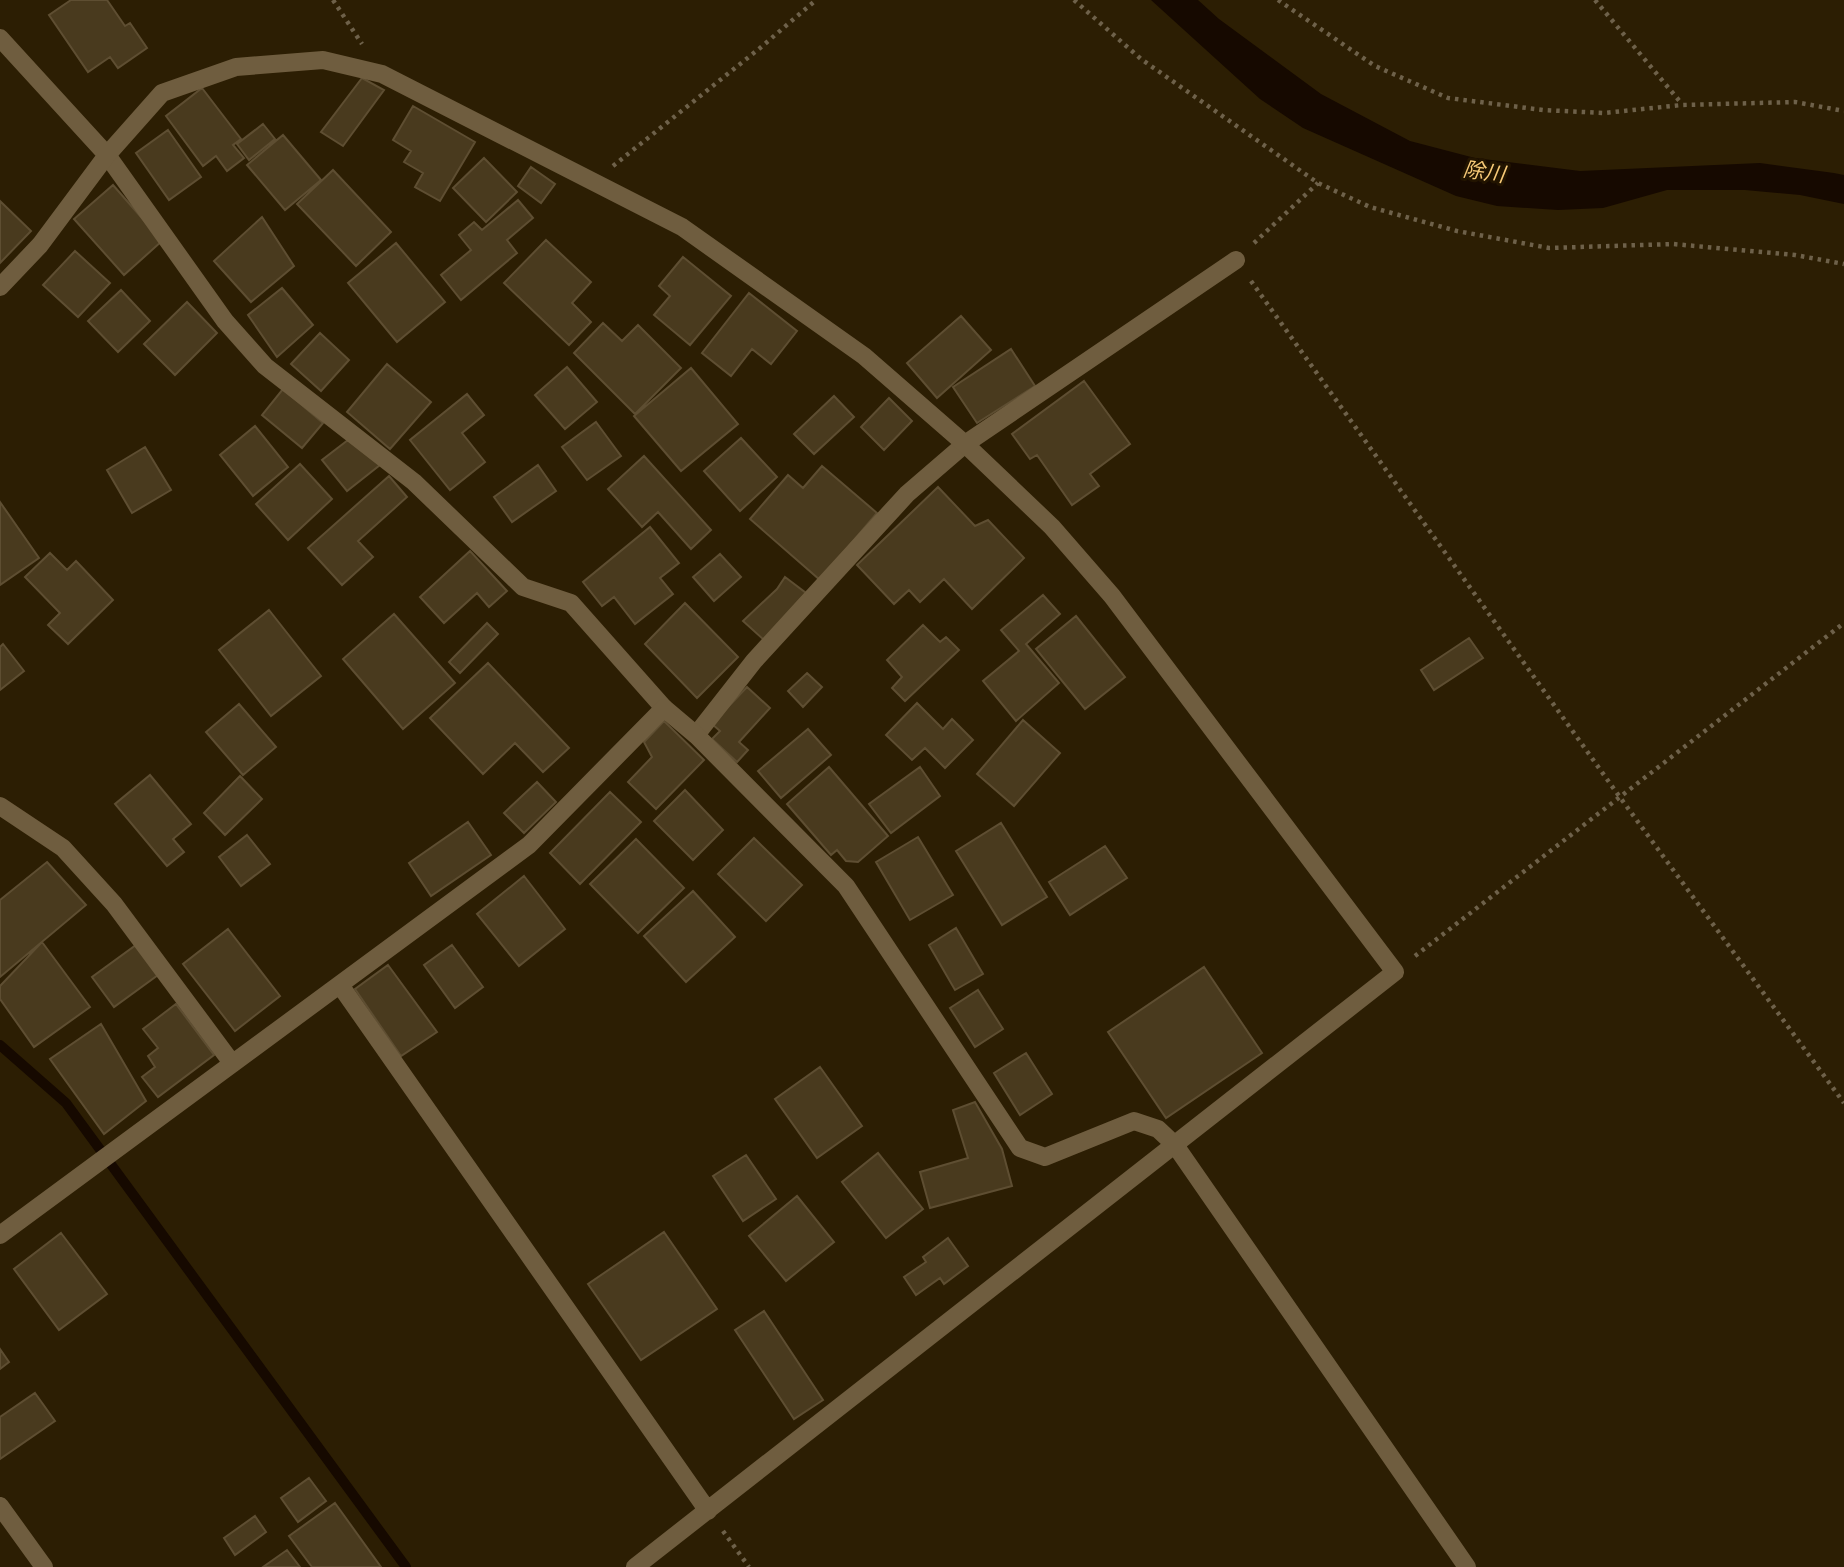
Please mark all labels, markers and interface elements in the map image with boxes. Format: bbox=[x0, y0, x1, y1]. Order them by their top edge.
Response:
water label: 除川 bbox=[1462, 157, 1508, 187]

